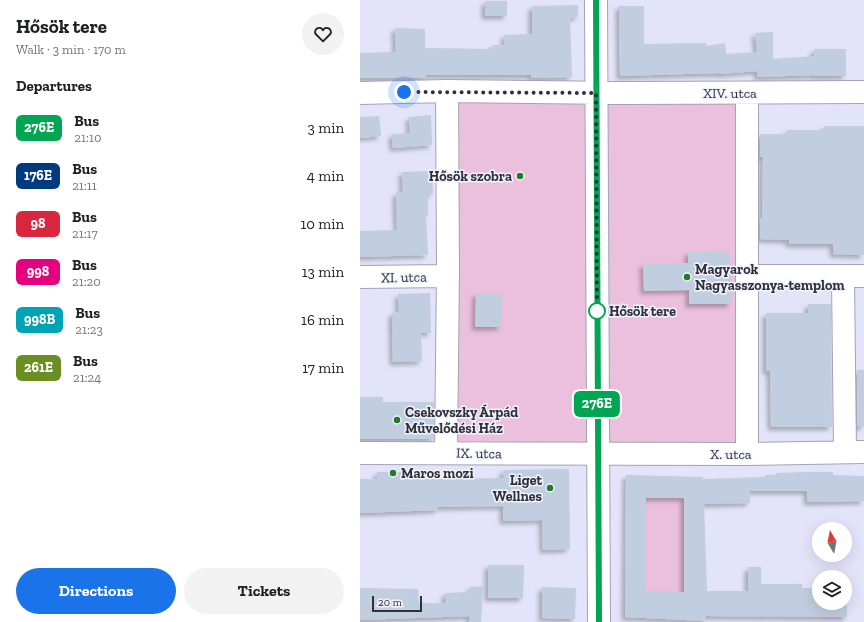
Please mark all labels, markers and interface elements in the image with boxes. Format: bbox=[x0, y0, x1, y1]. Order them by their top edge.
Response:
button: heart bbox=[302, 13, 344, 55]
text: Hősök tere bbox=[16, 15, 107, 38]
text: Walk · 3 min · 170 m bbox=[16, 42, 126, 57]
text: Departures bbox=[16, 77, 92, 95]
your location bbox=[394, 82, 414, 102]
street label: XIV. utca bbox=[703, 85, 757, 102]
text: Bus bbox=[74, 112, 99, 130]
text: 276E bbox=[24, 119, 54, 136]
text: 3 min bbox=[308, 119, 344, 137]
text: 21:10 bbox=[74, 130, 101, 145]
text: Bus bbox=[72, 160, 97, 178]
text: 176E bbox=[24, 167, 52, 184]
text: 4 min bbox=[307, 167, 344, 185]
place label: Hősök szobra bbox=[429, 168, 512, 185]
marker: Hősök szobra bbox=[515, 171, 525, 181]
text: 21:11 bbox=[72, 178, 97, 193]
text: Bus bbox=[72, 208, 97, 226]
text: 98 bbox=[30, 215, 46, 232]
text: 10 min bbox=[300, 215, 344, 233]
text: 21:17 bbox=[72, 226, 98, 241]
text: Bus bbox=[72, 256, 97, 274]
place label: Magyarok Nagyasszonya-templom bbox=[695, 261, 845, 294]
text: 998 bbox=[27, 263, 49, 280]
text: 13 min bbox=[302, 263, 344, 281]
street label: XI. utca bbox=[381, 269, 427, 286]
marker: Magyarok Nagyasszonya-templom bbox=[682, 272, 692, 282]
text: 21:20 bbox=[72, 274, 101, 289]
marker: Hősök tere bbox=[588, 302, 606, 320]
place label: Hősök tere bbox=[609, 303, 676, 320]
text: Bus bbox=[75, 304, 100, 322]
text: 998B bbox=[24, 311, 55, 328]
text: 16 min bbox=[301, 311, 344, 329]
text: 21:23 bbox=[75, 322, 103, 337]
text: Bus bbox=[73, 352, 98, 370]
text: 261E bbox=[24, 359, 53, 376]
text: 17 min bbox=[302, 359, 344, 377]
text: 21:24 bbox=[73, 370, 101, 385]
line badge: 276E bbox=[569, 391, 625, 417]
text: 276E bbox=[582, 395, 612, 412]
place label: Csekovszky Árpád Művelődési Ház bbox=[405, 404, 518, 437]
marker: Csekovszky Árpád Művelődési Ház bbox=[392, 415, 402, 425]
street label: IX. utca bbox=[456, 445, 502, 462]
street label: X. utca bbox=[710, 446, 752, 463]
place label: Maros mozi bbox=[401, 465, 474, 482]
marker: Maros mozi bbox=[388, 468, 398, 478]
place label: Liget Wellnes bbox=[493, 472, 543, 505]
marker: Liget Wellnes bbox=[545, 483, 555, 493]
north arrow bbox=[812, 522, 852, 562]
map controls bbox=[812, 522, 852, 610]
button: Directions bbox=[16, 568, 176, 614]
button: Tickets bbox=[184, 568, 344, 614]
button: layers bbox=[812, 570, 852, 610]
scale bar bbox=[372, 594, 422, 613]
text: 20 m bbox=[378, 596, 402, 609]

